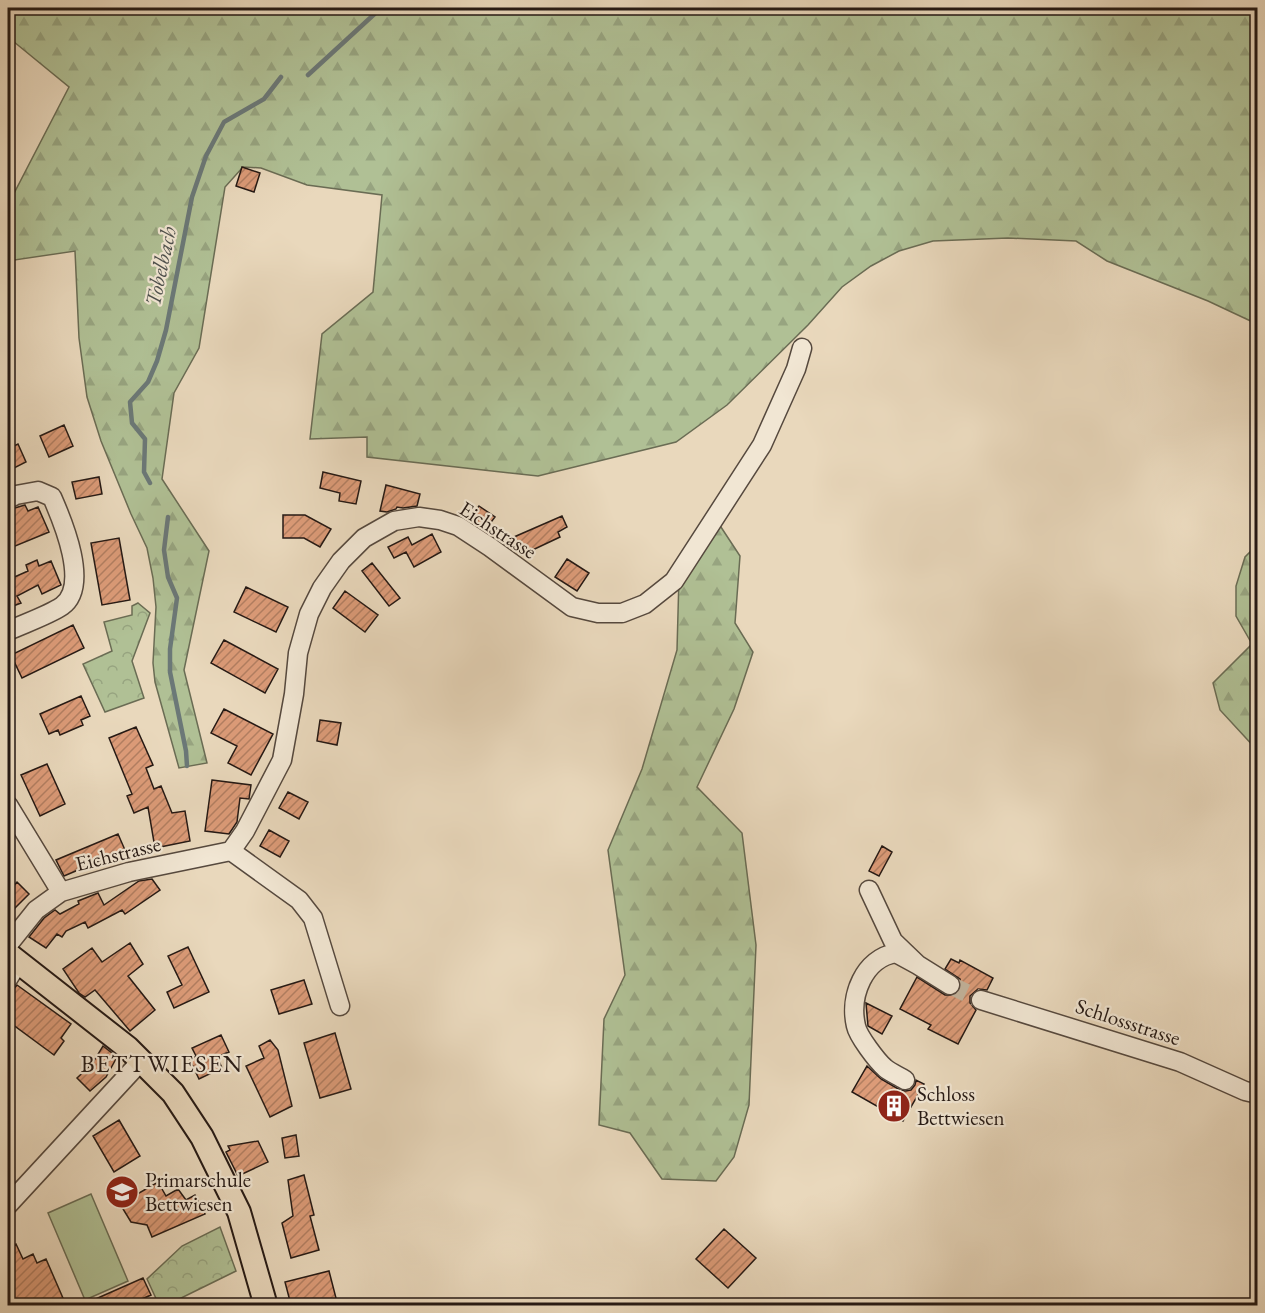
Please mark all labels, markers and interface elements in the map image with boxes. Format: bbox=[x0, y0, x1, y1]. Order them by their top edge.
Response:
water label: Tobelbach bbox=[138, 223, 183, 309]
street label: Eichstrasse bbox=[454, 495, 542, 565]
street label: Eichstrasse bbox=[72, 830, 163, 877]
street label: Schlossstrasse bbox=[1072, 992, 1184, 1051]
district label: BETTWIESEN bbox=[80, 1048, 244, 1079]
place label: Schloss Bettwiesen bbox=[917, 1080, 1005, 1131]
building icon: Schloss Bettwiesen bbox=[876, 1088, 912, 1124]
place label: Primarschule Bettwiesen bbox=[145, 1166, 251, 1217]
school or university icon: Primarschule Bettwiesen bbox=[104, 1174, 140, 1210]

